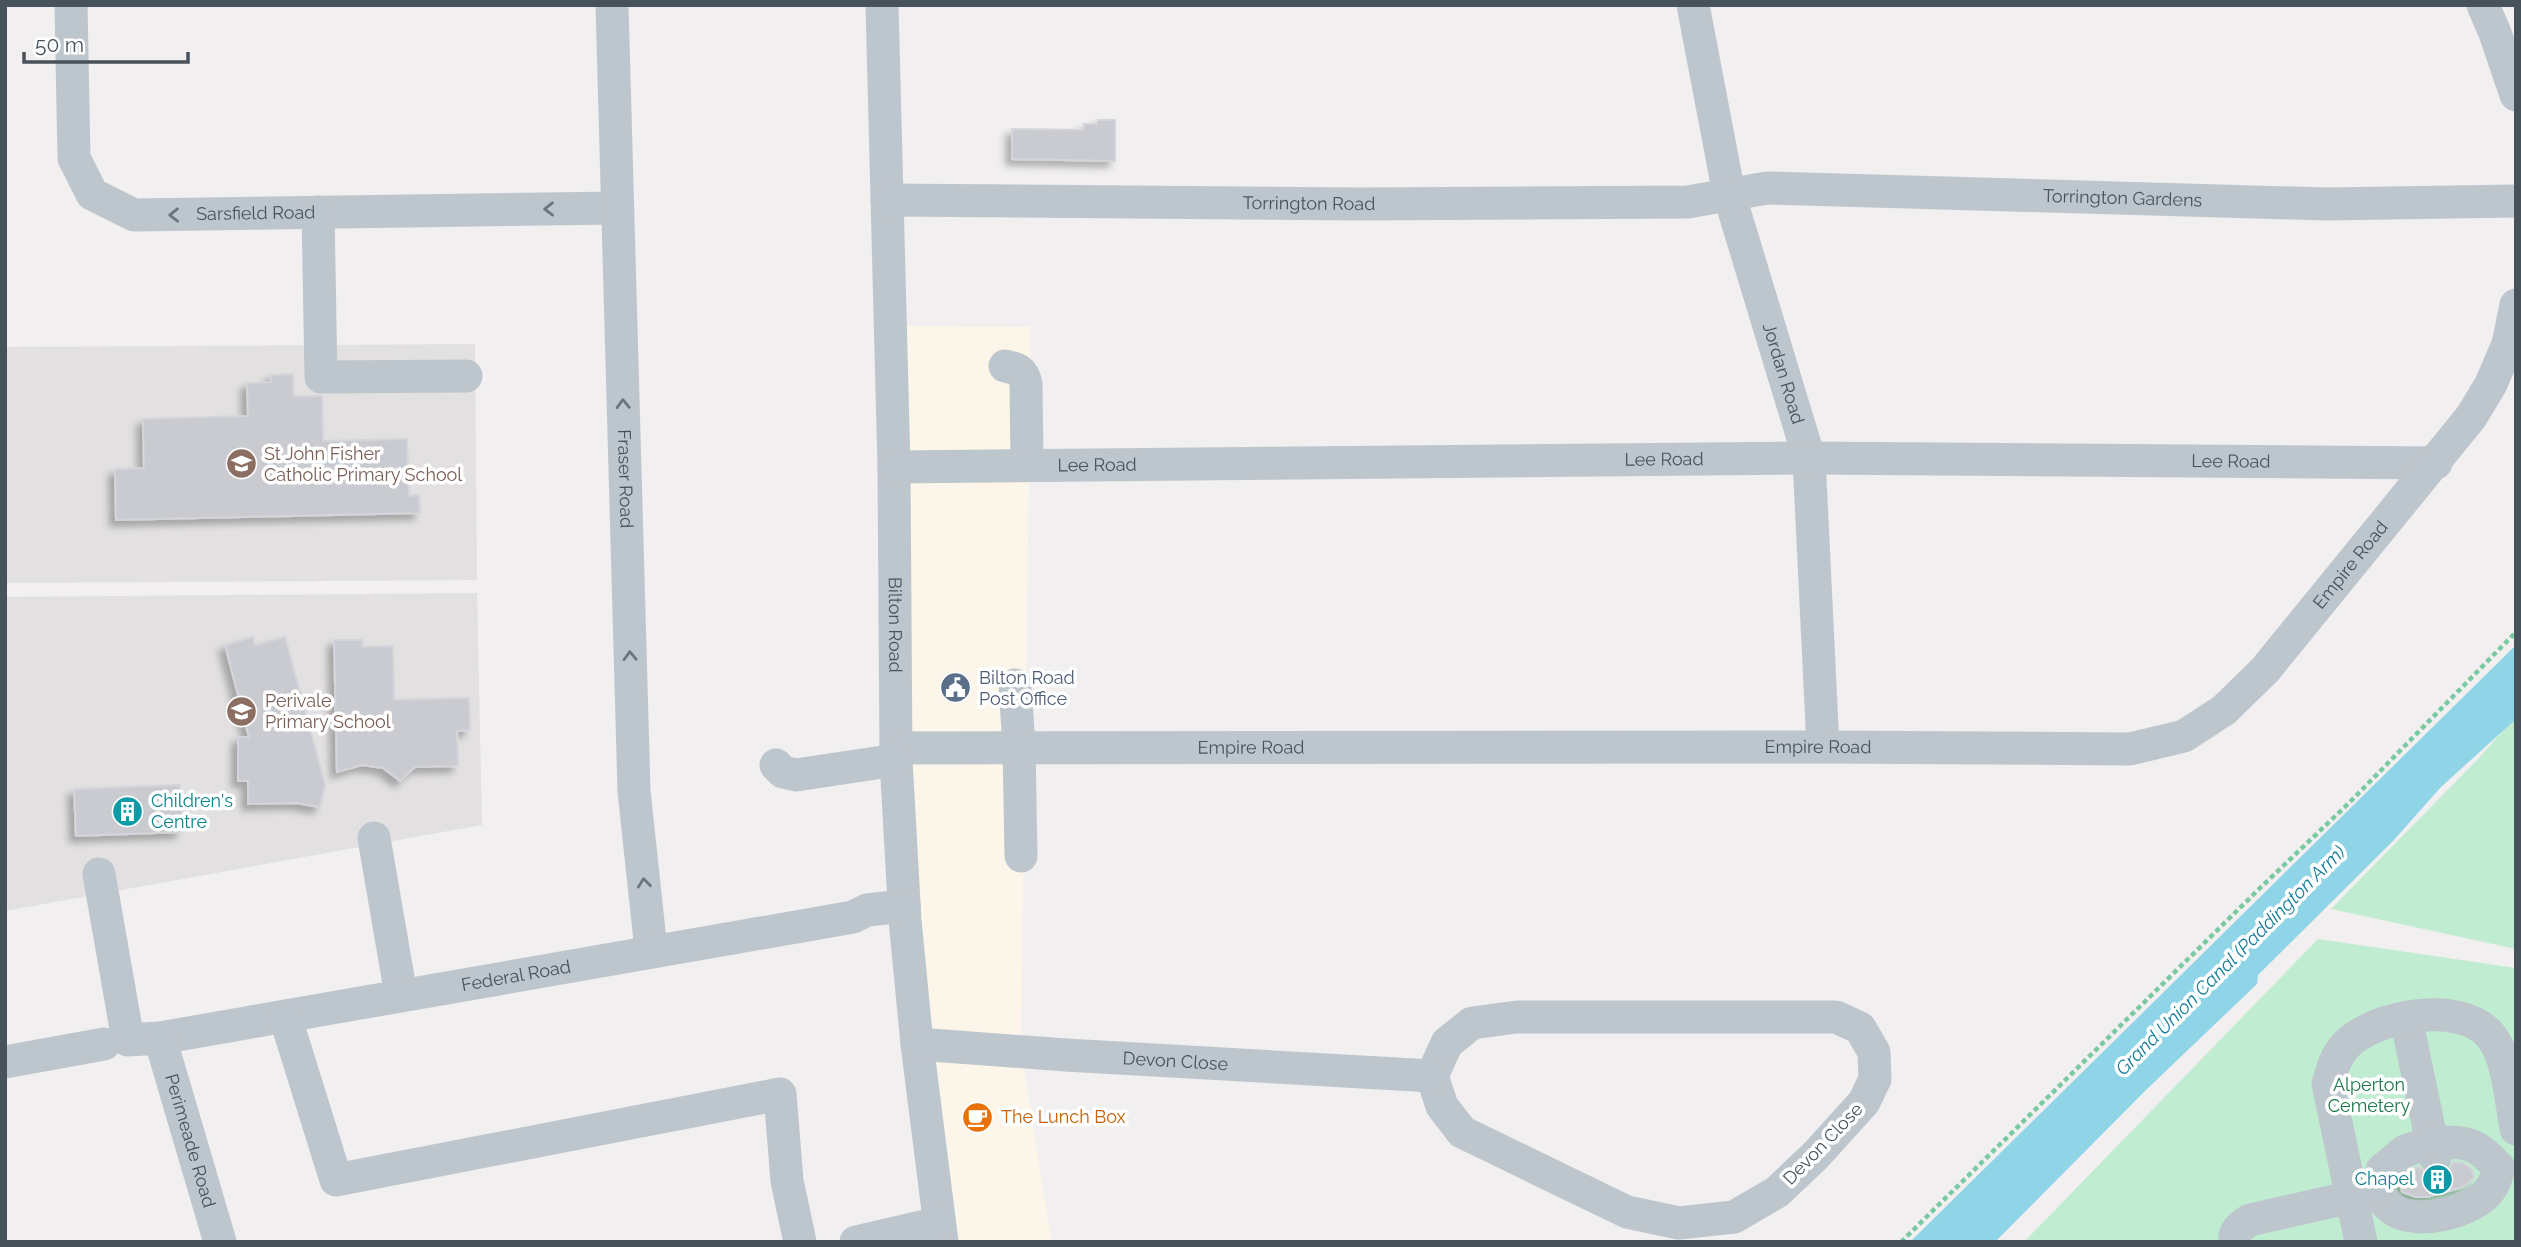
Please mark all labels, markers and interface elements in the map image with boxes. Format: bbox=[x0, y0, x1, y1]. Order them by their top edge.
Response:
scale bar bbox=[24, 21, 189, 65]
text: 50 m bbox=[35, 32, 84, 57]
street label: Torrington Gardens bbox=[2043, 185, 2203, 210]
street label: Torrington Road bbox=[1243, 192, 1375, 214]
street label: Sarsfield Road bbox=[196, 201, 316, 224]
one-way arrow bbox=[543, 201, 554, 217]
one-way arrow bbox=[169, 207, 179, 223]
street label: Jordan Road bbox=[1759, 320, 1809, 427]
one-way arrow bbox=[615, 398, 631, 409]
street label: Fraser Road bbox=[614, 429, 638, 529]
place label: St John Fisher Catholic Primary School bbox=[264, 443, 462, 485]
school or university icon: St John Fisher Catholic Primary School bbox=[224, 447, 258, 481]
street label: Lee Road bbox=[1624, 448, 1704, 470]
street label: Lee Road bbox=[2191, 450, 2271, 472]
street label: Lee Road bbox=[1057, 454, 1137, 475]
street label: Empire Road bbox=[2308, 517, 2392, 613]
street label: Bilton Road bbox=[885, 577, 906, 673]
one-way arrow bbox=[623, 650, 638, 661]
place label: Bilton Road Post Office bbox=[979, 667, 1075, 709]
public building icon: Bilton Road Post Office bbox=[939, 671, 973, 705]
place label: Perivale Primary School bbox=[265, 690, 391, 732]
school or university icon: Perivale Primary School bbox=[225, 694, 259, 728]
street label: Empire Road bbox=[1765, 736, 1872, 757]
street label: Empire Road bbox=[1198, 737, 1304, 758]
place label: Children's Centre bbox=[151, 790, 233, 832]
building icon: Children's Centre bbox=[111, 794, 145, 828]
water label: Grand Union Canal (Paddington Arm) bbox=[2111, 841, 2349, 1079]
one-way arrow bbox=[637, 877, 652, 888]
street label: Federal Road bbox=[460, 955, 572, 995]
street label: Devon Close bbox=[1122, 1047, 1229, 1074]
street label: Perimeade Road bbox=[161, 1071, 220, 1210]
park label: Alperton Cemetery bbox=[2328, 1074, 2410, 1116]
street label: Devon Close bbox=[1778, 1098, 1867, 1189]
cafe icon: The Lunch Box bbox=[961, 1100, 995, 1134]
place label: The Lunch Box bbox=[1001, 1106, 1126, 1127]
building icon: Chapel bbox=[2420, 1162, 2454, 1196]
place label: Chapel bbox=[2355, 1168, 2414, 1189]

